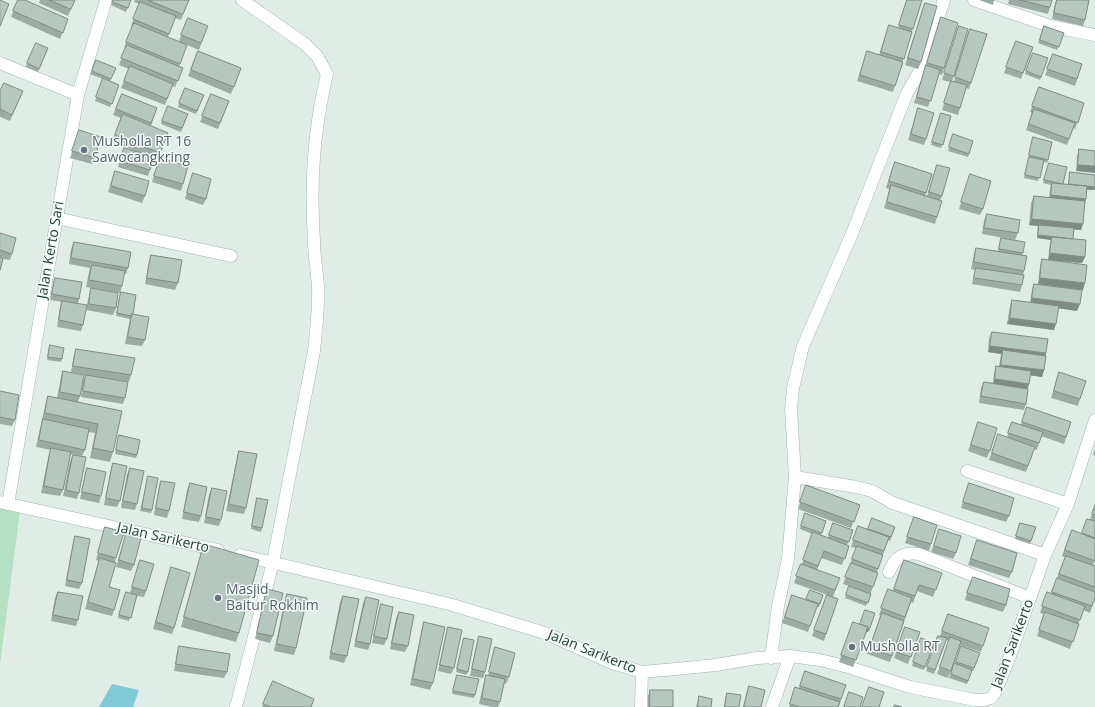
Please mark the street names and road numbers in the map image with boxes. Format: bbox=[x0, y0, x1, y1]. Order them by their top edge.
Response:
street label: Jalan Kerto Sari bbox=[34, 200, 68, 300]
street label: Jalan Sarikerto bbox=[115, 519, 211, 557]
street label: Jalan Sarikerto bbox=[988, 597, 1038, 691]
street label: Jalan Sarikerto bbox=[545, 627, 639, 677]

